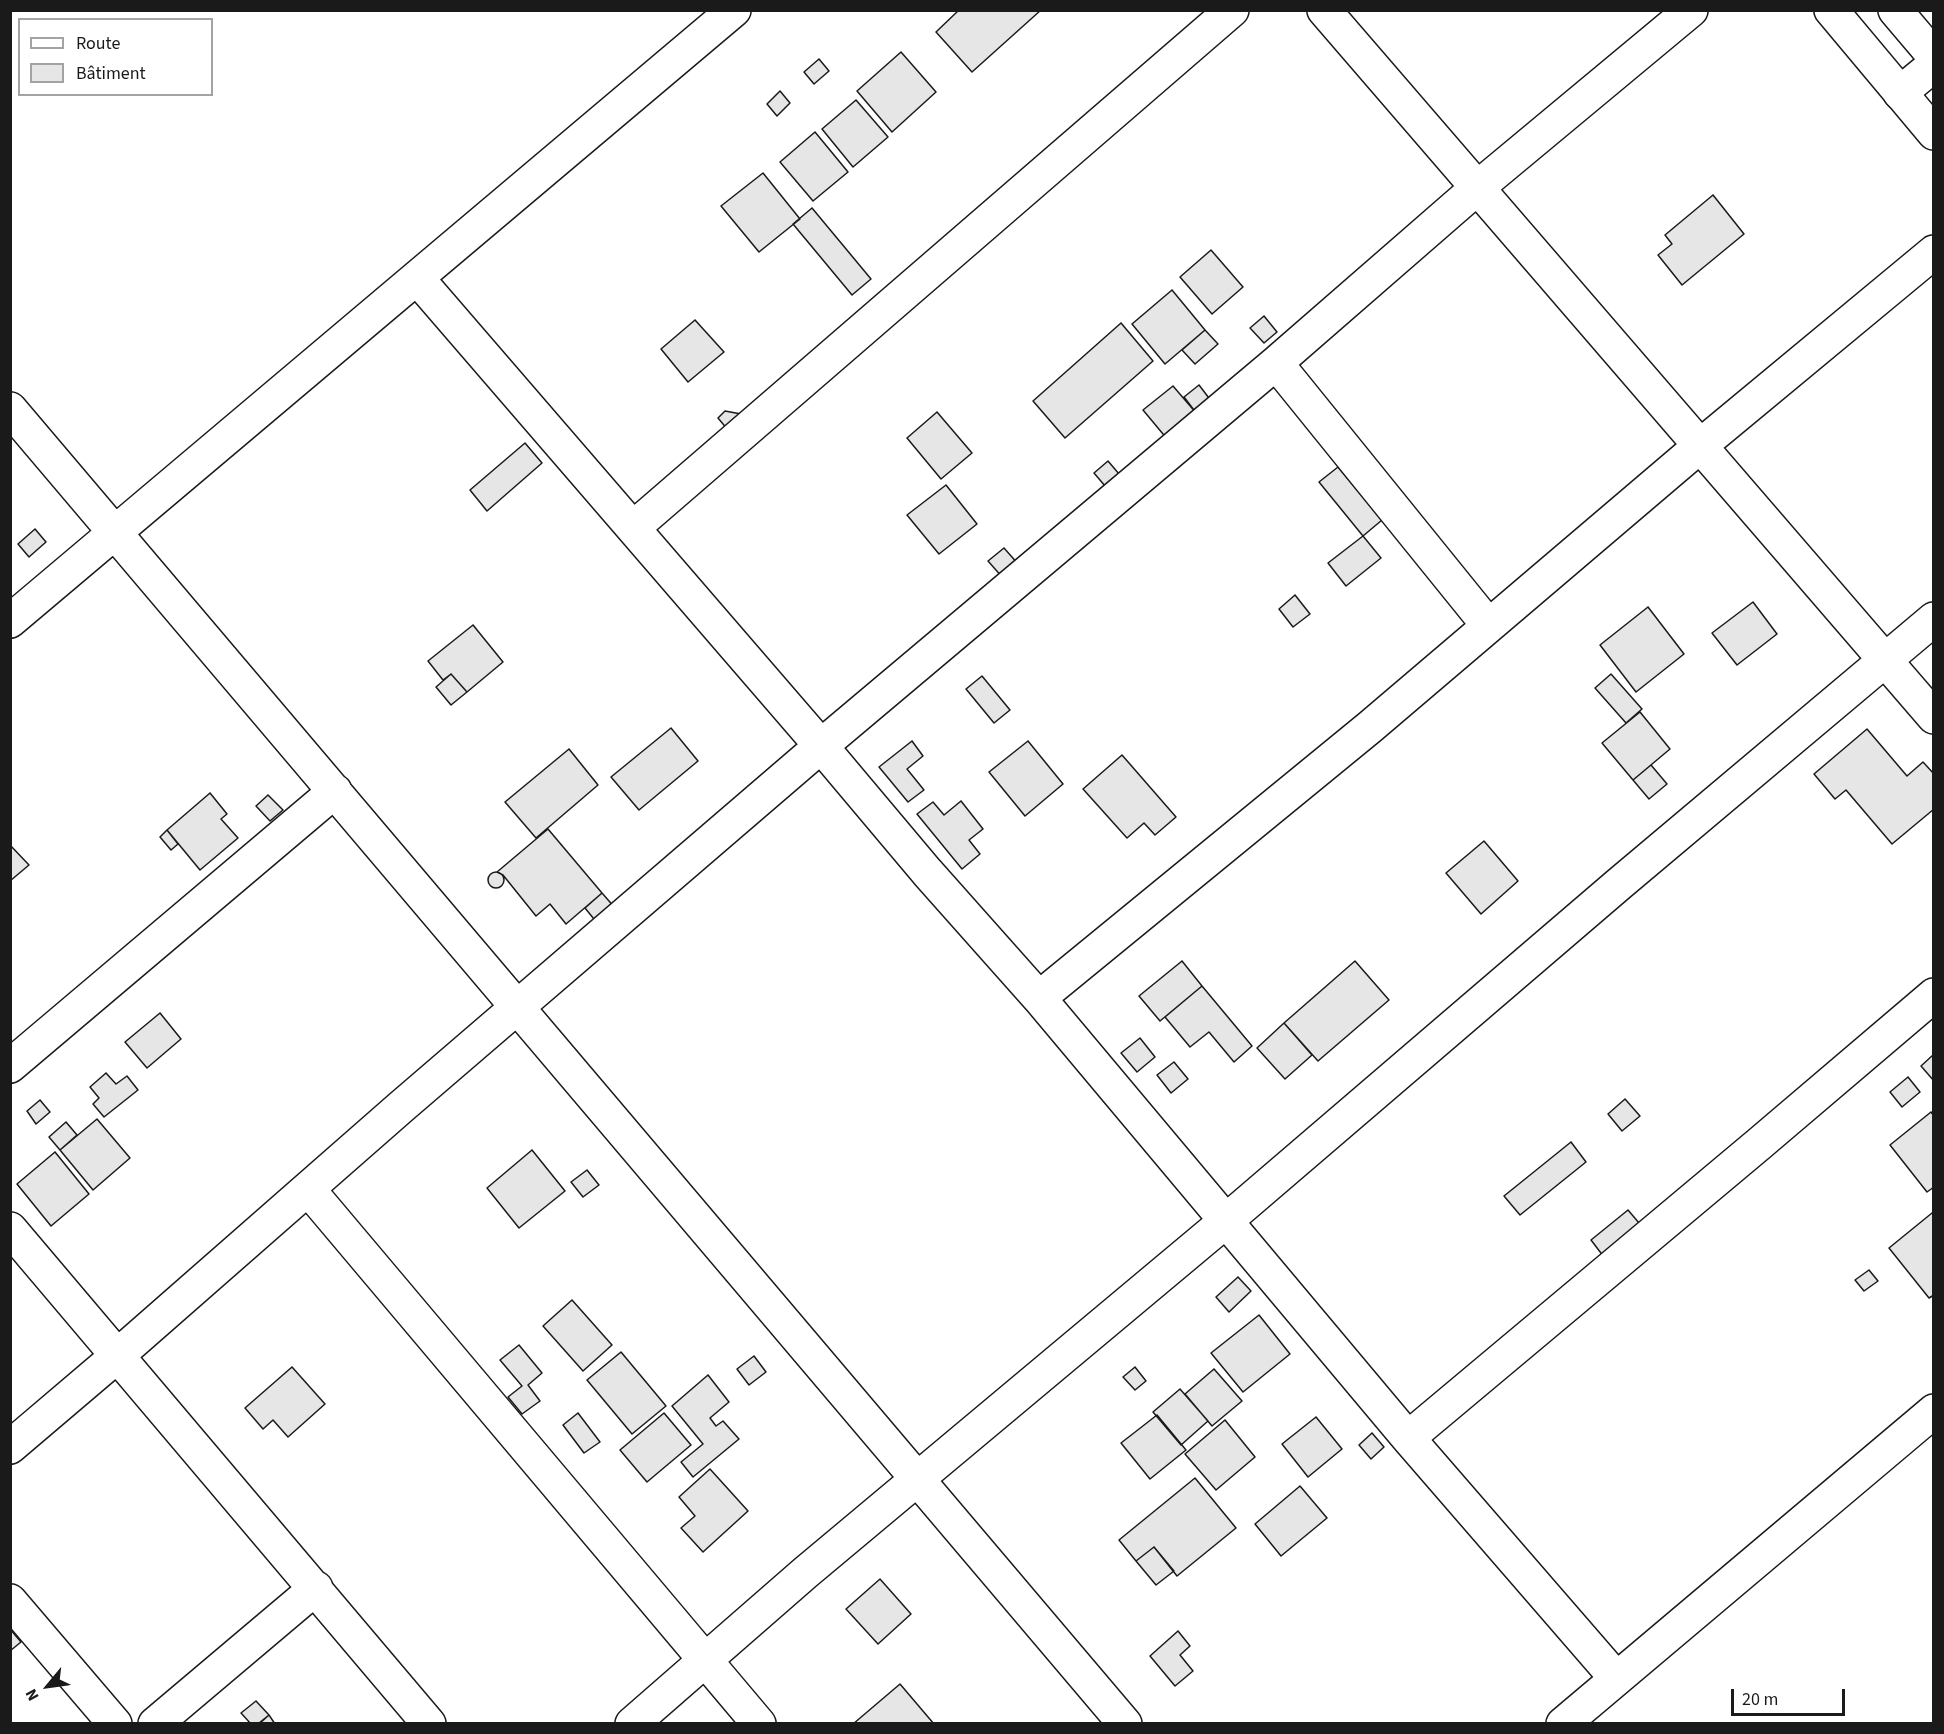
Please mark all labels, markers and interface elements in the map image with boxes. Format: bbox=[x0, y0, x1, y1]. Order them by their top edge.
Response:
legend bbox=[18, 18, 213, 96]
text: Route bbox=[76, 31, 120, 56]
text: Bâtiment bbox=[76, 61, 146, 86]
north arrow bbox=[18, 1656, 78, 1716]
scale bar bbox=[1734, 1677, 1848, 1715]
text: N bbox=[20, 1685, 44, 1705]
text: 20 m bbox=[1742, 1687, 1778, 1712]

